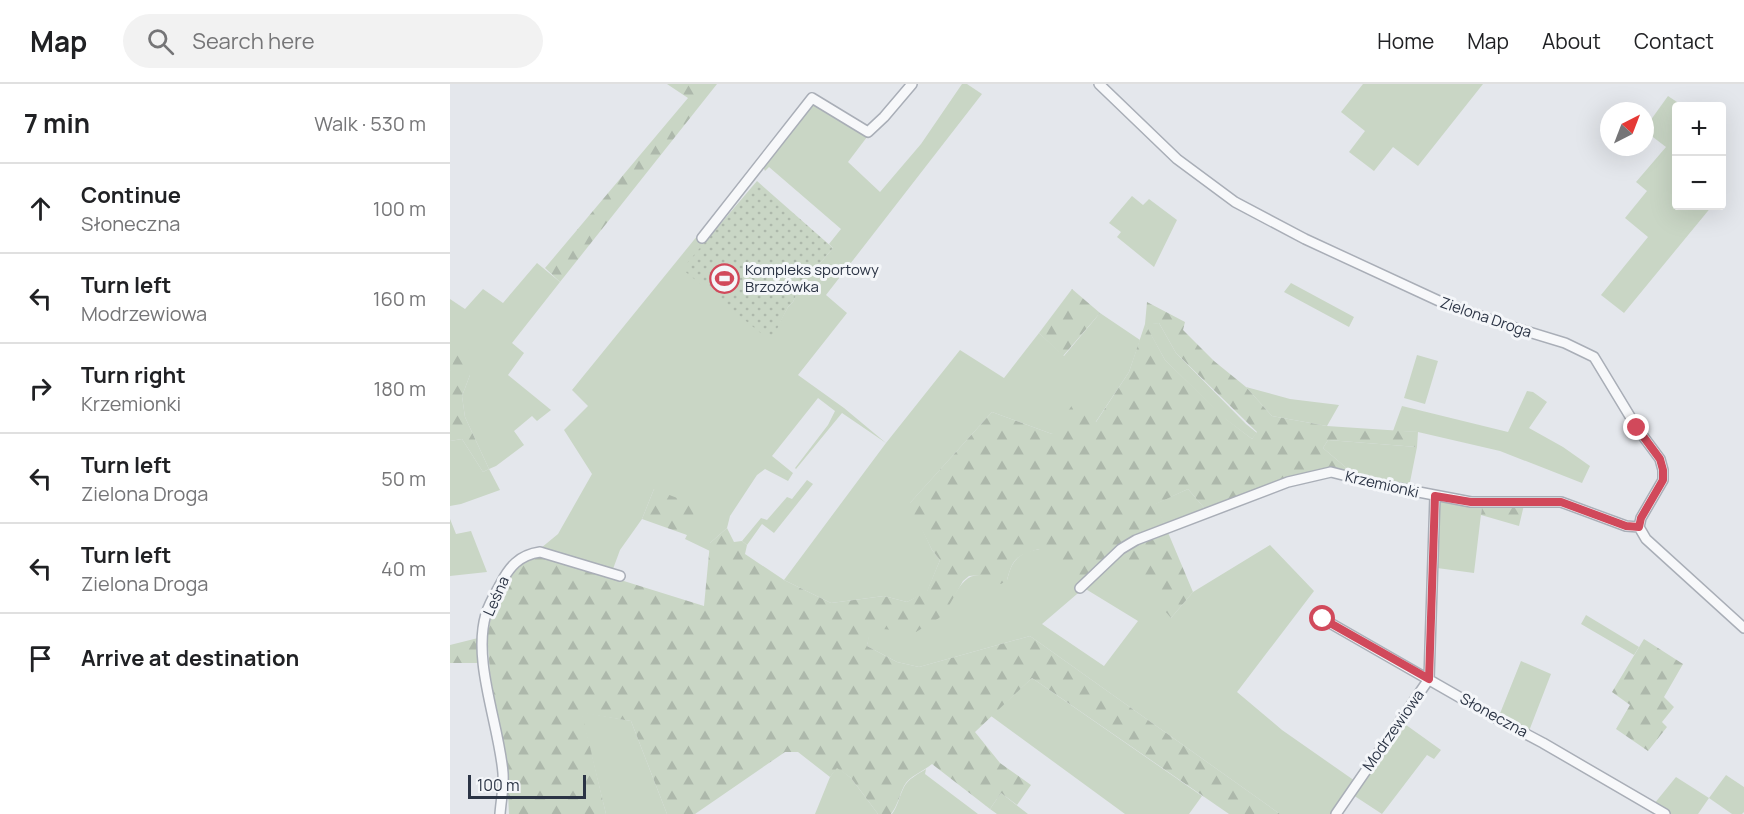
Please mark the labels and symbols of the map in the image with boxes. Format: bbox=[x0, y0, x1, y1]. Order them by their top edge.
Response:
north arrow bbox=[1600, 102, 1654, 156]
place label: Kompleks sportowy Brzozówka bbox=[745, 259, 879, 297]
sports icon: Kompleks sportowy Brzozówka bbox=[708, 262, 740, 294]
street label: Zielona Droga bbox=[1437, 292, 1535, 342]
route end bbox=[1623, 414, 1649, 440]
street label: Krzemionki bbox=[1343, 465, 1421, 503]
street label: Leśna bbox=[478, 573, 514, 619]
route start bbox=[1309, 605, 1335, 631]
street label: Modrzewiowa bbox=[1357, 685, 1429, 775]
street label: Słoneczna bbox=[1456, 688, 1532, 742]
scale bar bbox=[468, 772, 586, 800]

